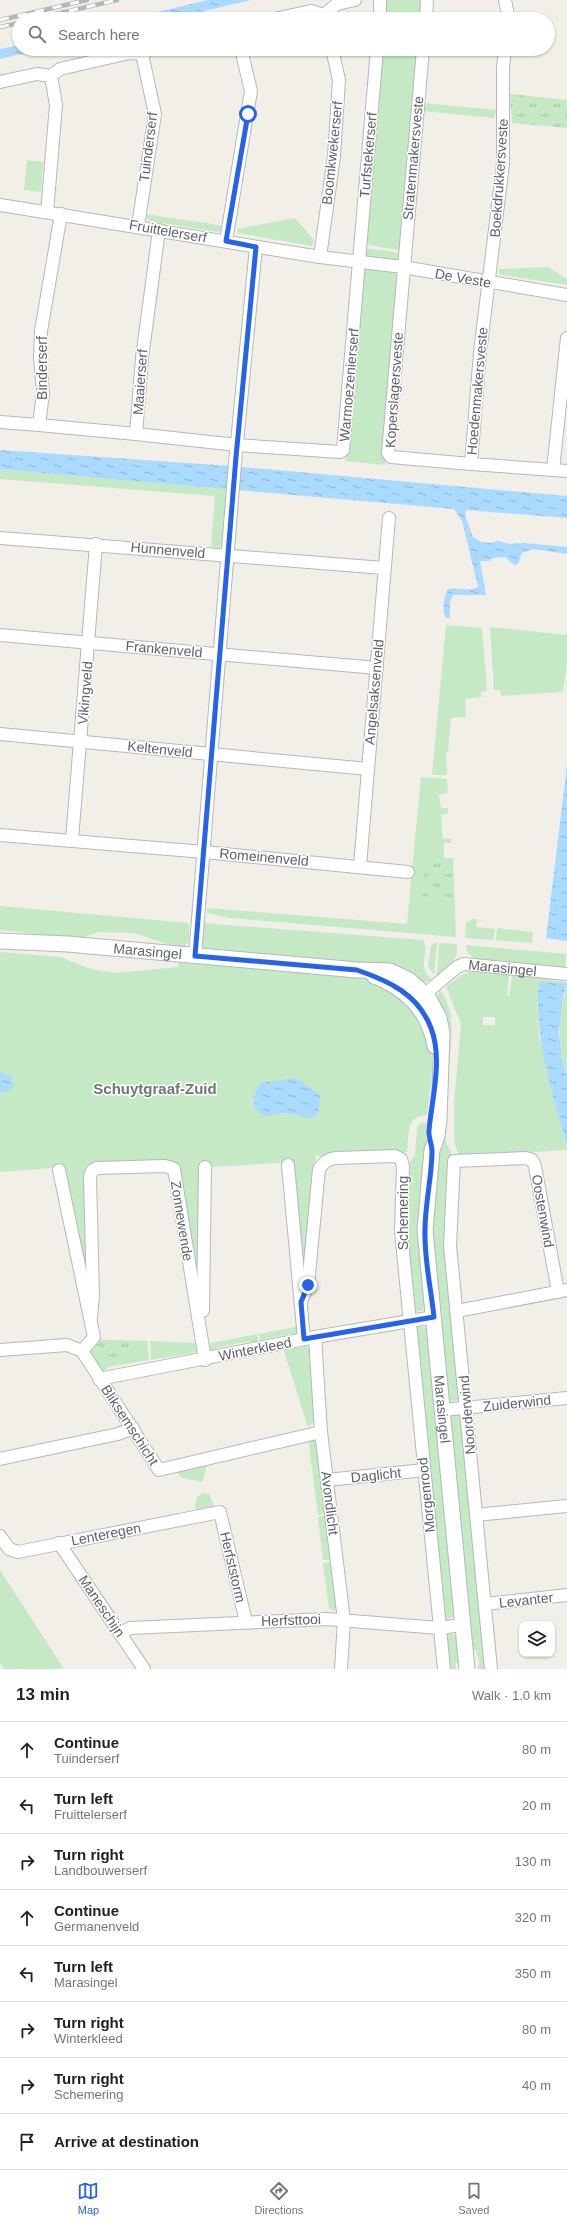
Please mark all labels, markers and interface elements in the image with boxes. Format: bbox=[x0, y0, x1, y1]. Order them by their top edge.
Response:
search box bbox=[12, 12, 555, 56]
icon: search bbox=[26, 23, 48, 45]
text: Search here bbox=[58, 26, 140, 43]
street label: Stratenmakersveste bbox=[400, 95, 426, 221]
street label: Boomkwekerserf bbox=[319, 100, 345, 206]
route start bbox=[239, 105, 257, 123]
street label: Tuinderserf bbox=[136, 111, 160, 183]
street label: Turfstekerserf bbox=[356, 111, 380, 198]
street label: Boekdrukkersveste bbox=[487, 118, 511, 238]
street label: Fruittelerserf bbox=[128, 216, 208, 246]
street label: De Veste bbox=[434, 265, 493, 291]
street label: Hoedenmakersveste bbox=[463, 326, 491, 456]
street label: Warmoezenierserf bbox=[336, 327, 362, 442]
street label: Koperslagersveste bbox=[382, 331, 406, 448]
street label: Binderserf bbox=[34, 336, 50, 400]
street label: Maaierserf bbox=[130, 348, 150, 416]
street label: Hunnenveld bbox=[130, 539, 206, 561]
street label: Frankenveld bbox=[125, 638, 203, 660]
street label: Angelsaksenveld bbox=[361, 639, 387, 745]
street label: Vikingveld bbox=[74, 661, 96, 725]
street label: Keltenveld bbox=[127, 738, 193, 760]
street label: Romeinenveld bbox=[219, 845, 309, 869]
street label: Marasingel bbox=[113, 940, 182, 962]
street label: Marasingel bbox=[468, 956, 537, 979]
district label: Schuytgraaf-Zuid bbox=[93, 1080, 217, 1097]
street label: Oostenwind bbox=[529, 1173, 557, 1249]
street label: Schemering bbox=[395, 1176, 411, 1250]
street label: Zonnewende bbox=[168, 1180, 196, 1262]
route end bbox=[299, 1276, 317, 1294]
street label: Winterkleed bbox=[217, 1334, 293, 1364]
street label: Marasingel bbox=[431, 1374, 453, 1444]
street label: Noorderwind bbox=[456, 1375, 478, 1455]
street label: Bliksemschicht bbox=[98, 1382, 162, 1468]
street label: Zuiderwind bbox=[482, 1391, 552, 1415]
street label: Morgenrood bbox=[414, 1457, 438, 1533]
street label: Daglicht bbox=[350, 1464, 402, 1486]
street label: Avondlicht bbox=[318, 1470, 342, 1536]
street label: Lenteregen bbox=[70, 1519, 142, 1549]
street label: Herfststorm bbox=[217, 1530, 249, 1604]
street label: Maneschijn bbox=[76, 1572, 128, 1640]
street label: Levanter bbox=[498, 1589, 554, 1611]
street label: Herfsttooi bbox=[261, 1611, 321, 1629]
map controls bbox=[519, 1621, 555, 1657]
button: layers bbox=[519, 1621, 555, 1657]
text: 13 min bbox=[16, 1685, 70, 1704]
text: Walk · 1.0 km bbox=[472, 1688, 551, 1703]
text: Continue bbox=[54, 1734, 119, 1751]
icon: ahead bbox=[16, 1739, 38, 1761]
text: 80 m bbox=[522, 1742, 551, 1757]
text: Tuinderserf bbox=[54, 1751, 119, 1766]
text: Turn left bbox=[54, 1790, 113, 1807]
icon: left bbox=[16, 1795, 38, 1817]
text: 20 m bbox=[522, 1798, 551, 1813]
text: Fruittelerserf bbox=[54, 1807, 127, 1822]
text: Turn right bbox=[54, 1846, 124, 1863]
icon: right bbox=[16, 1851, 38, 1873]
text: 130 m bbox=[515, 1854, 551, 1869]
text: Landbouwerserf bbox=[54, 1863, 147, 1878]
text: Continue bbox=[54, 1902, 119, 1919]
icon: ahead bbox=[16, 1907, 38, 1929]
text: 320 m bbox=[515, 1910, 551, 1925]
text: Germanenveld bbox=[54, 1919, 139, 1934]
text: Turn left bbox=[54, 1958, 113, 1975]
icon: left bbox=[16, 1963, 38, 1985]
text: 350 m bbox=[515, 1966, 551, 1981]
text: Marasingel bbox=[54, 1975, 118, 1990]
text: Turn right bbox=[54, 2014, 124, 2031]
icon: right bbox=[16, 2019, 38, 2041]
text: 80 m bbox=[522, 2022, 551, 2037]
text: Winterkleed bbox=[54, 2031, 123, 2046]
text: Turn right bbox=[54, 2070, 124, 2087]
icon: right bbox=[16, 2075, 38, 2097]
text: 40 m bbox=[522, 2078, 551, 2093]
text: Schemering bbox=[54, 2087, 123, 2102]
icon: arrive bbox=[16, 2131, 38, 2153]
text: Arrive at destination bbox=[54, 2133, 199, 2150]
tab: Map bbox=[77, 2180, 99, 2216]
tab: Directions bbox=[254, 2180, 303, 2216]
tab: Saved bbox=[458, 2180, 489, 2216]

